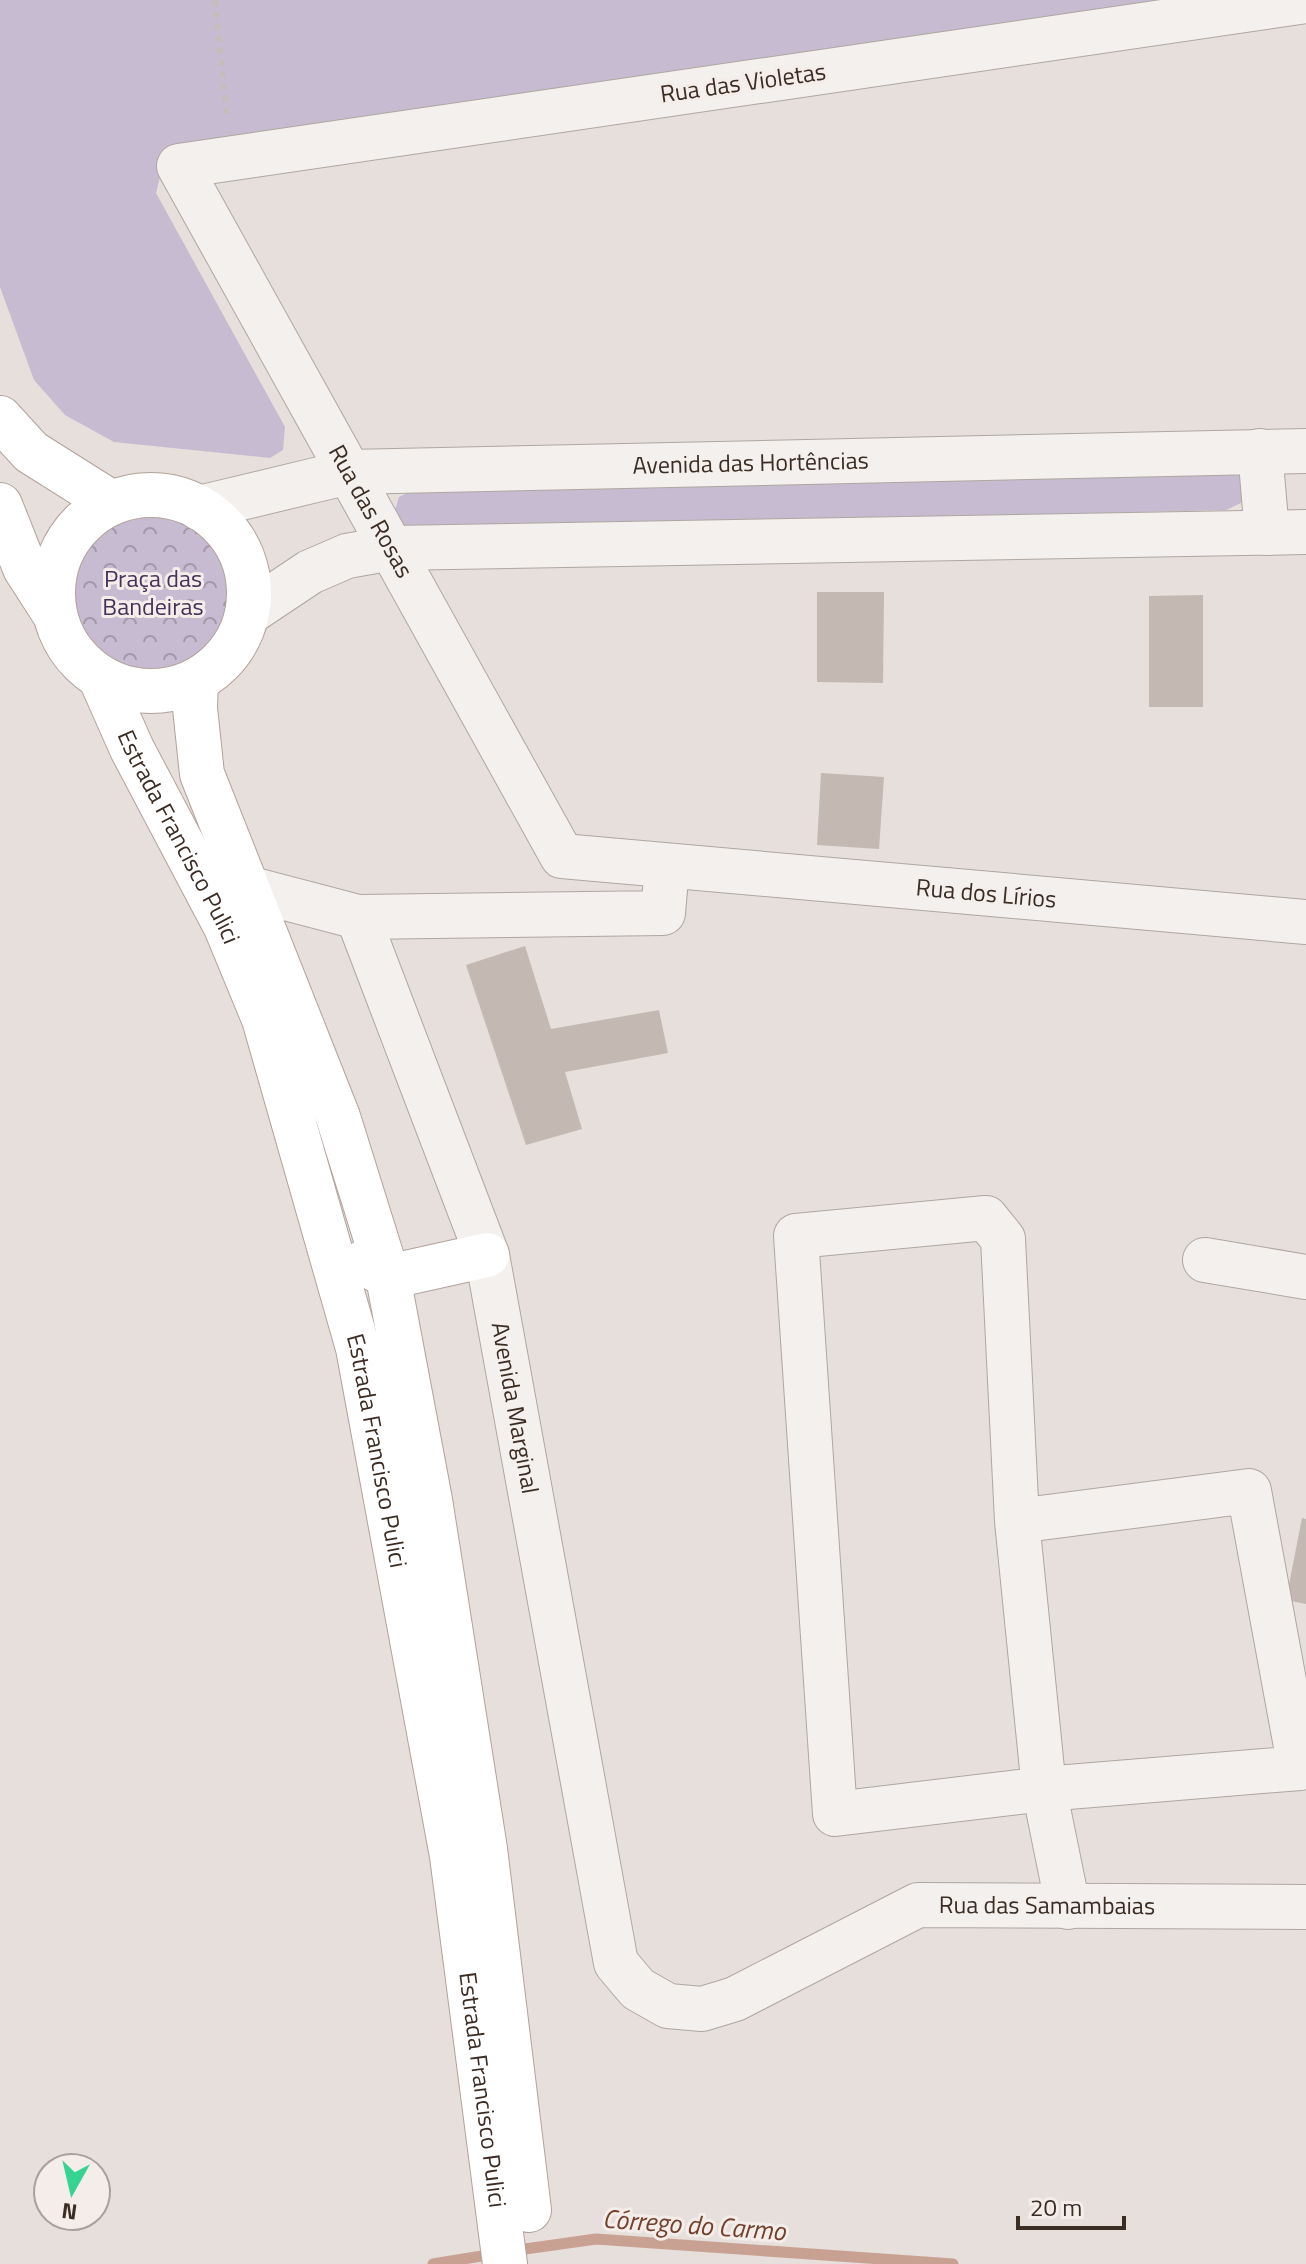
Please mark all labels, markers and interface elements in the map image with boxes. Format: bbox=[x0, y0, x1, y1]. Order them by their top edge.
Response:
street label: Rua das Violetas bbox=[658, 53, 828, 111]
street label: Rua das Rosas bbox=[320, 438, 423, 584]
street label: Avenida das Hortências bbox=[632, 442, 869, 483]
park label: Praça das Bandeiras bbox=[102, 560, 204, 624]
street label: Estrada Francisco Pulici bbox=[109, 724, 250, 949]
street label: Rua dos Lírios bbox=[915, 868, 1058, 917]
street label: Avenida Marginal bbox=[483, 1319, 549, 1497]
street label: Estrada Francisco Pulici bbox=[338, 1329, 417, 1570]
street label: Rua das Samambaias bbox=[939, 1886, 1155, 1923]
street label: Estrada Francisco Pulici bbox=[450, 1970, 517, 2210]
north arrow bbox=[32, 2152, 112, 2232]
scale bar bbox=[1018, 2180, 1124, 2230]
text: 20 m bbox=[1030, 2189, 1082, 2225]
text: N bbox=[59, 2194, 79, 2230]
water label: Córrego do Carmo bbox=[601, 2199, 788, 2250]

